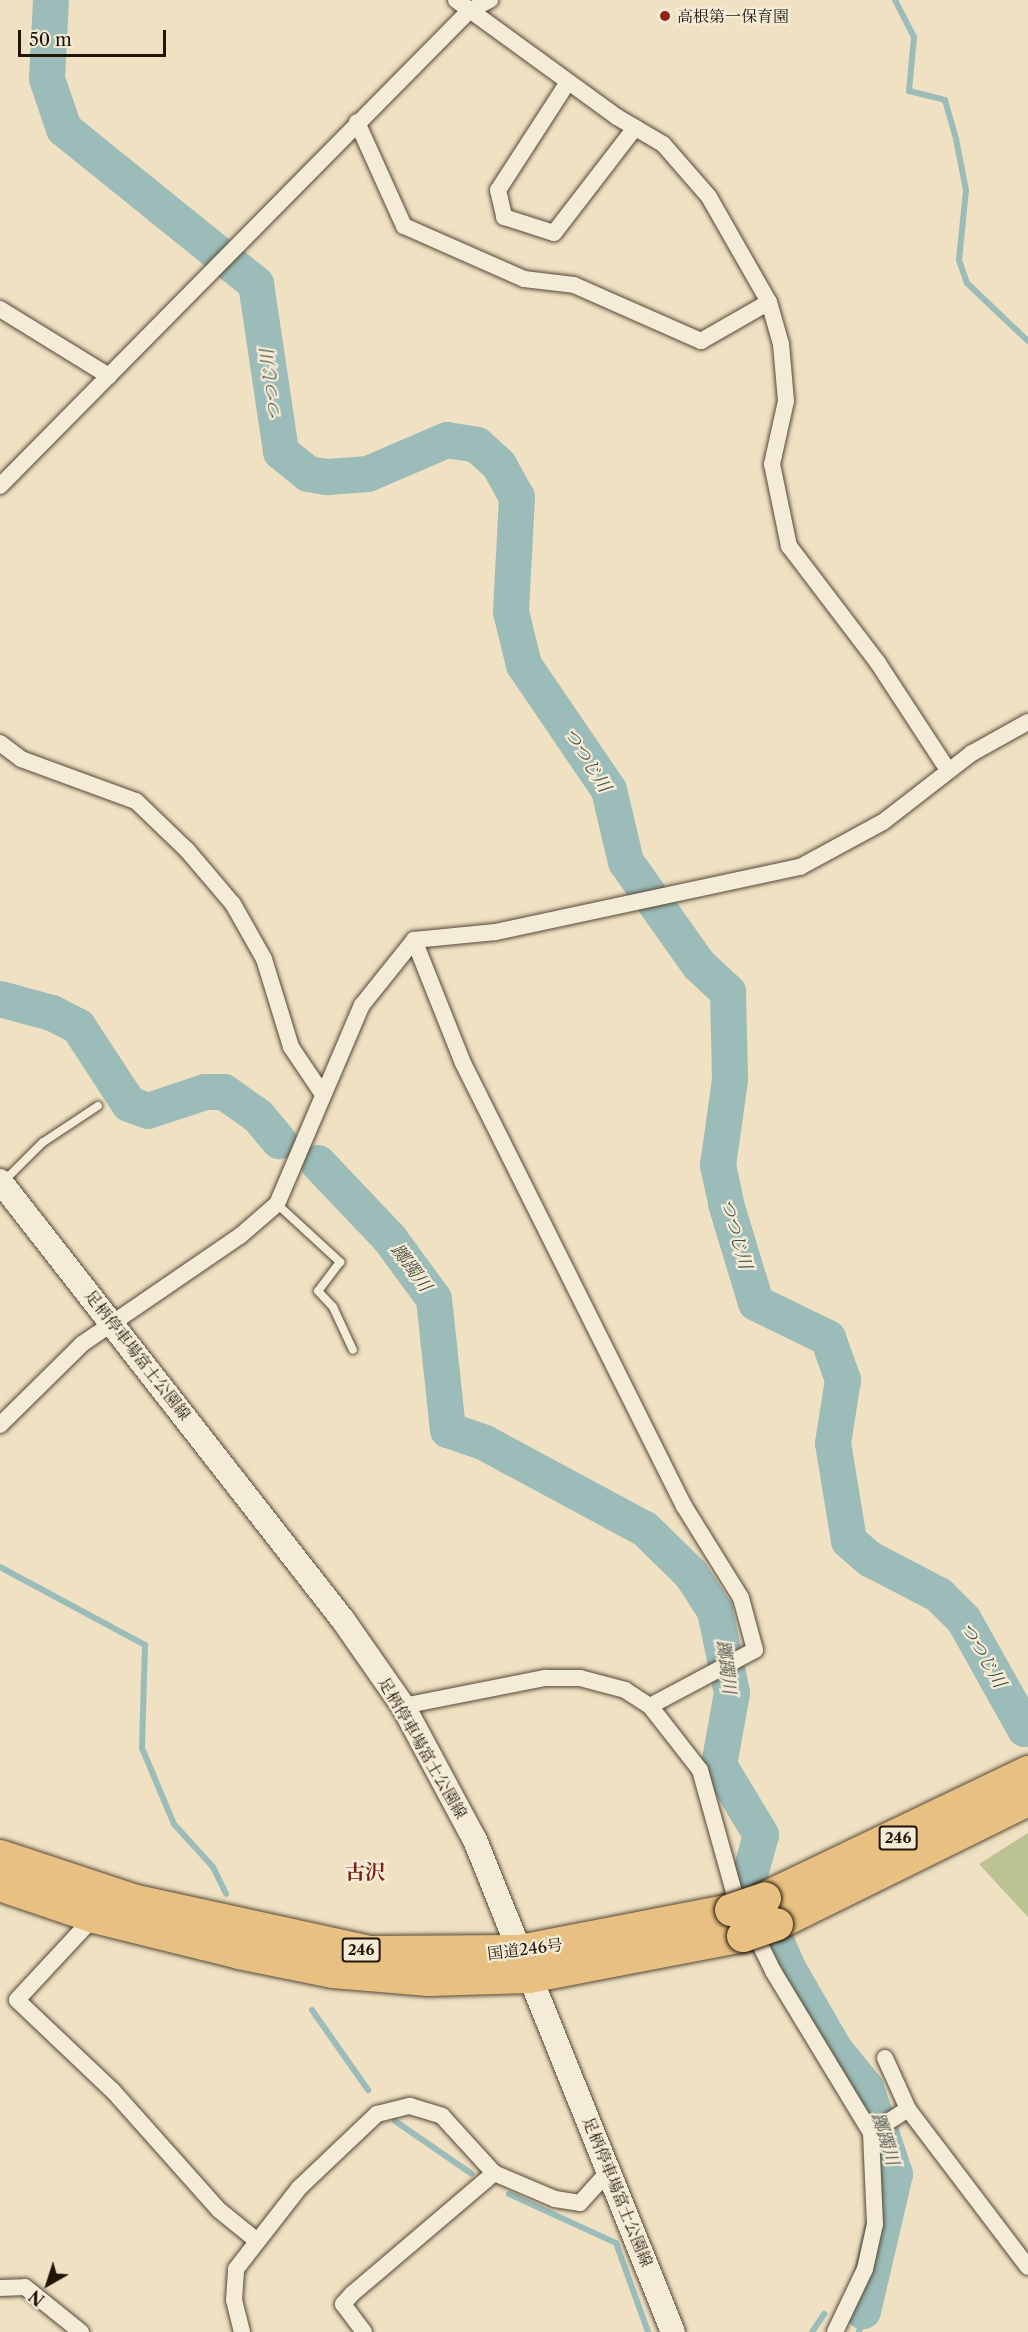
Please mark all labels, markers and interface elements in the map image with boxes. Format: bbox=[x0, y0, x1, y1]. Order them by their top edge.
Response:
place label: 高根第一保育園 bbox=[677, 6, 789, 26]
marker: 高根第一保育園 bbox=[658, 9, 672, 23]
scale bar bbox=[21, 18, 170, 56]
text: 50 m bbox=[29, 29, 72, 51]
water label: つつじ川 bbox=[256, 348, 286, 422]
water label: つつじ川 bbox=[559, 724, 615, 796]
water label: つつじ川 bbox=[716, 1196, 756, 1272]
water label: 躑躅川 bbox=[386, 1240, 436, 1296]
street label: 足柄停車場富士公園線 bbox=[81, 1286, 195, 1424]
water label: つつじ川 bbox=[956, 1618, 1010, 1692]
water label: 躑躅川 bbox=[712, 1639, 740, 1695]
street label: 足柄停車場富士公園線 bbox=[375, 1674, 471, 1822]
road number: 246 bbox=[878, 1826, 918, 1850]
district label: 古沢 bbox=[345, 1860, 385, 1884]
street label: 国道246号 bbox=[486, 1935, 564, 1963]
road number: 246 bbox=[342, 1938, 380, 1962]
water label: 躑躅川 bbox=[867, 2110, 903, 2168]
street label: 足柄停車場富士公園線 bbox=[579, 2114, 657, 2270]
north arrow bbox=[18, 2254, 78, 2314]
text: N bbox=[25, 2286, 48, 2310]

